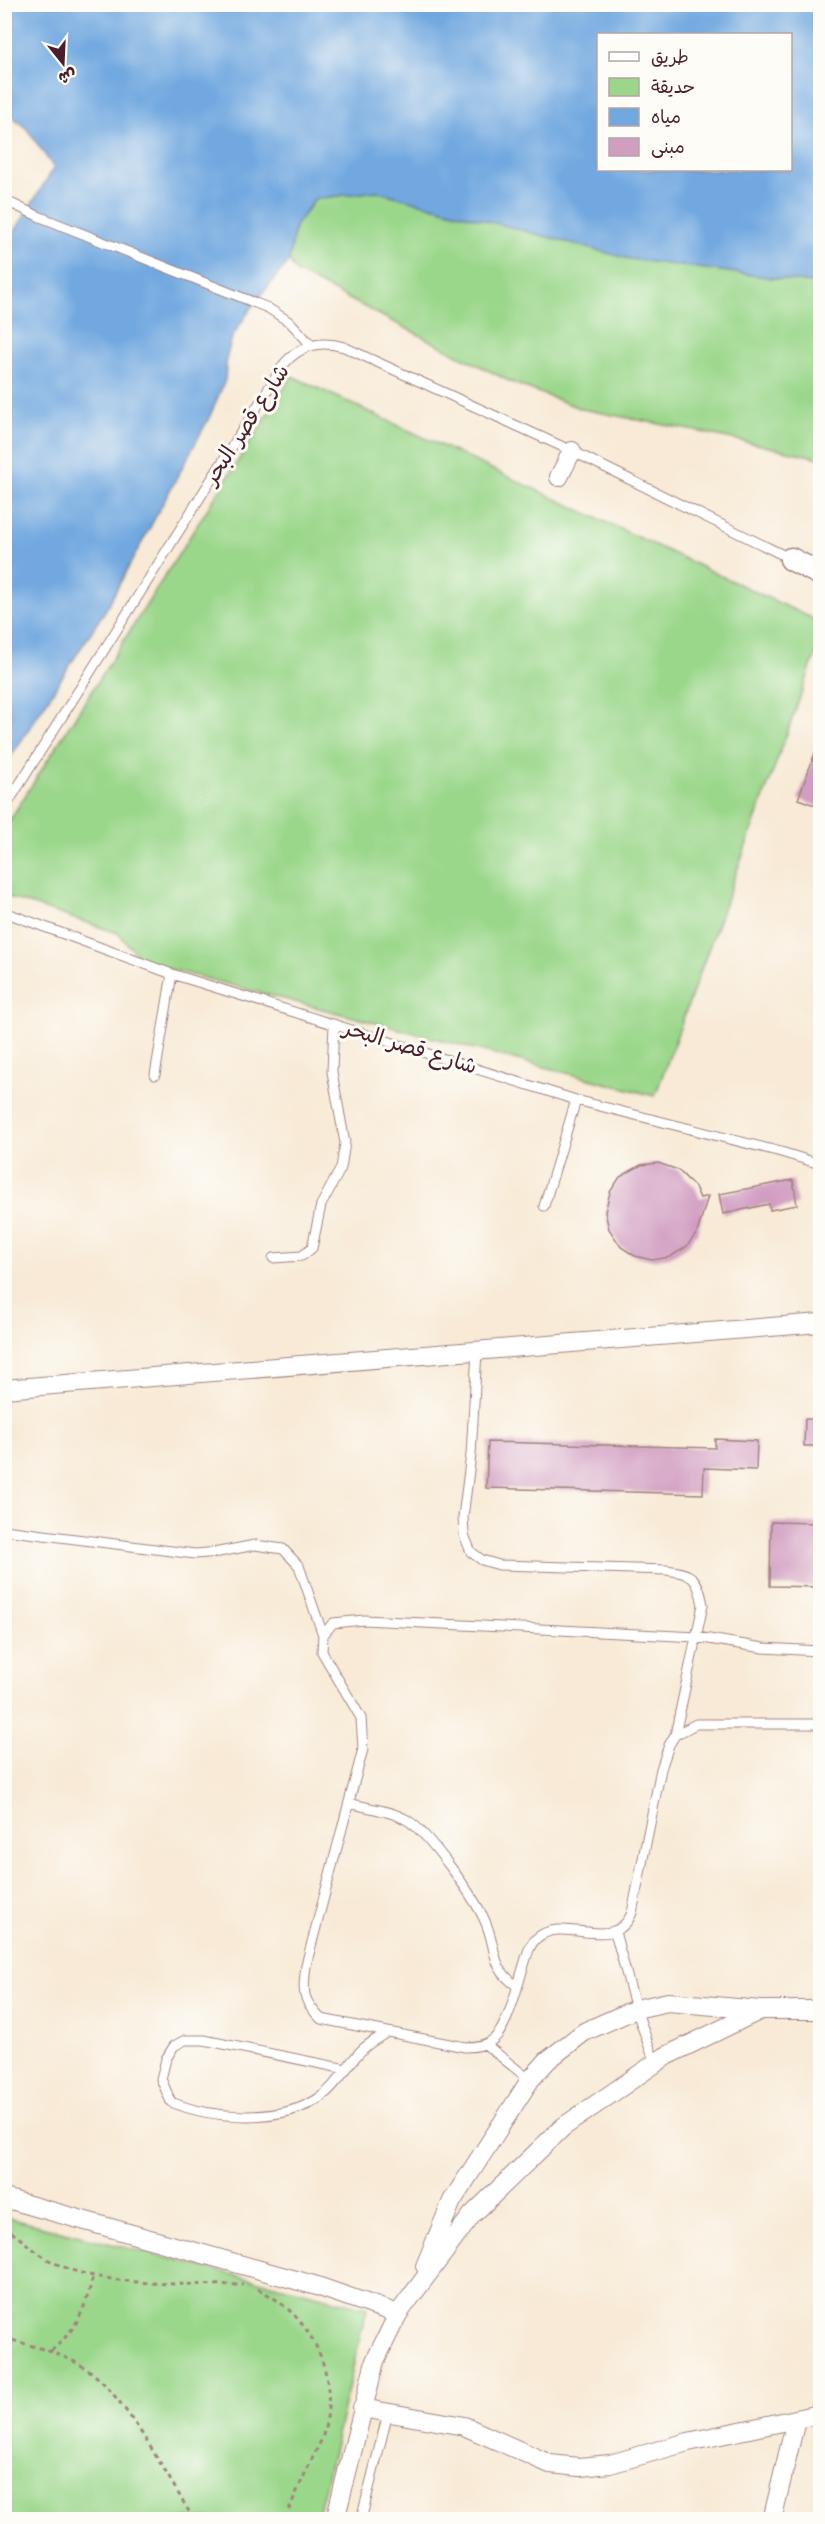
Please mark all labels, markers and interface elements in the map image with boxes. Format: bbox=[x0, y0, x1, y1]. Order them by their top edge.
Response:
north arrow bbox=[33, 33, 93, 93]
legend bbox=[597, 33, 792, 171]
text: طريق bbox=[651, 46, 689, 70]
text: ش bbox=[56, 63, 79, 89]
text: حديقة bbox=[651, 76, 695, 100]
text: مياه bbox=[651, 106, 681, 130]
text: مبنى bbox=[651, 136, 685, 160]
street label: شارع قصر البحر bbox=[196, 359, 296, 492]
street label: شارع قصر البحر bbox=[338, 1014, 480, 1082]

